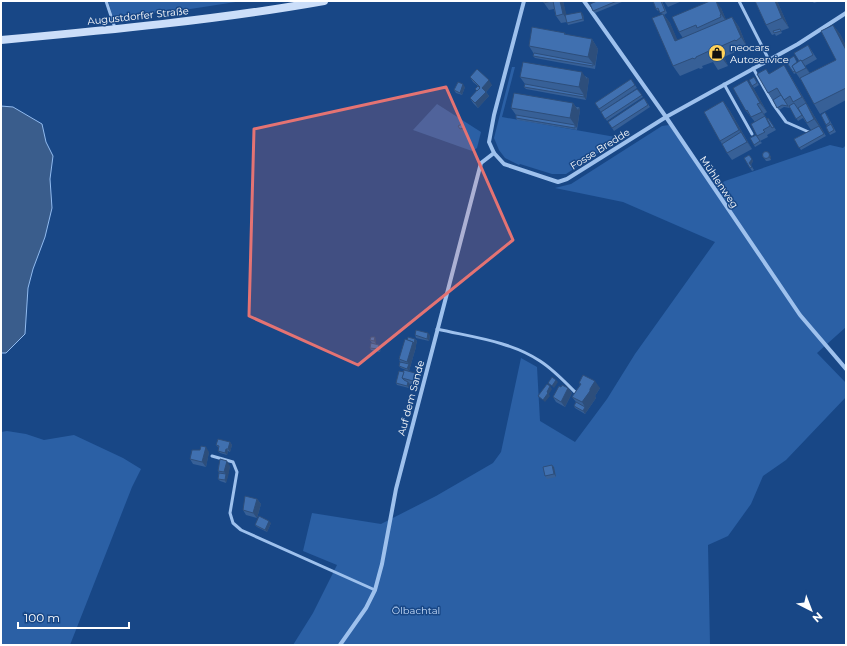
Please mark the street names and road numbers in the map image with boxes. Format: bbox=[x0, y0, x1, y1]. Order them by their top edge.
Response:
street label: Augustdorfer Straße bbox=[87, 4, 189, 28]
street label: Fosse Bredde bbox=[568, 125, 632, 173]
street label: Mühlenweg bbox=[697, 154, 741, 210]
street label: Auf dem Sande bbox=[395, 359, 427, 437]

